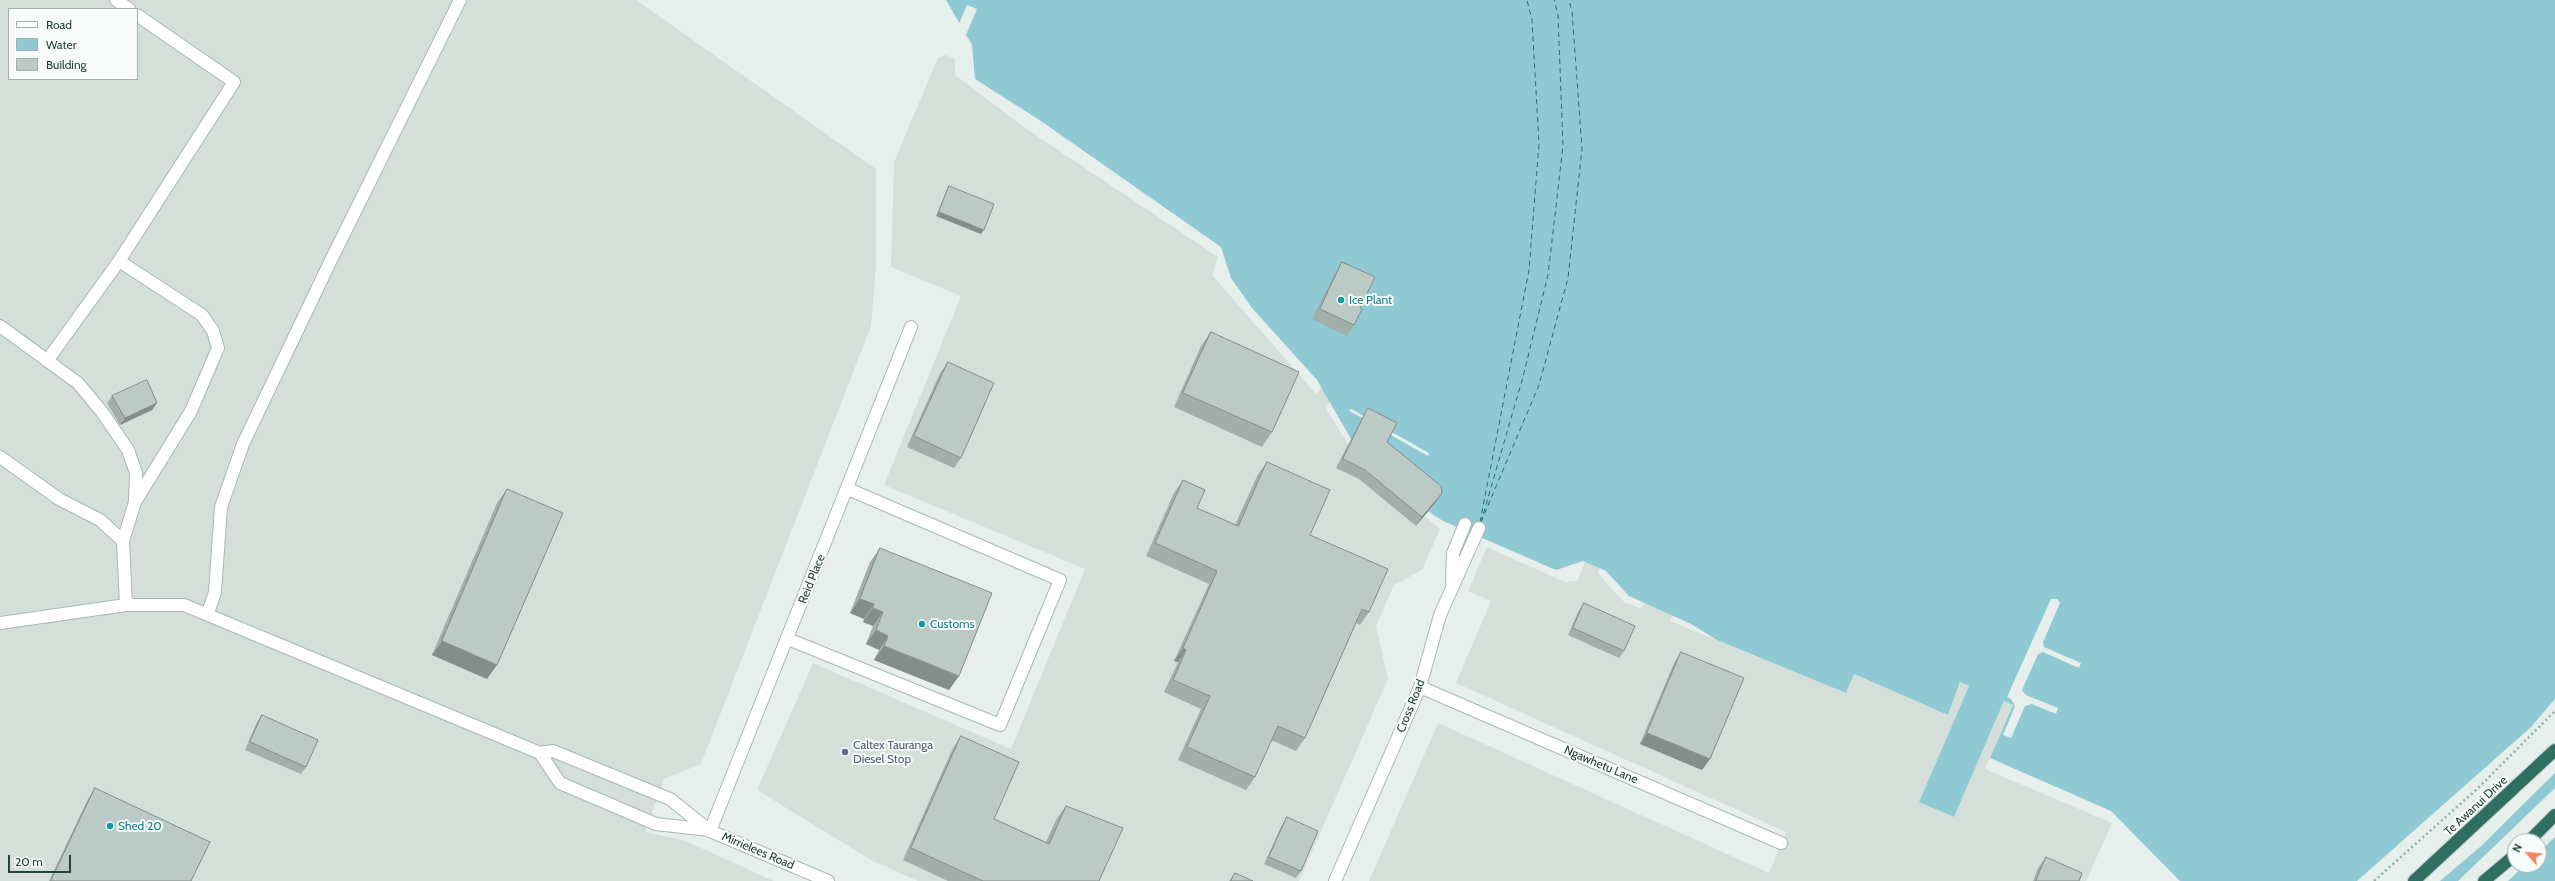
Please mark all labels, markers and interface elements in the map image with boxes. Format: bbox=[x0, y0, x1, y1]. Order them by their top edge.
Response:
legend bbox=[8, 8, 138, 80]
text: Road bbox=[46, 17, 72, 32]
text: Water bbox=[46, 37, 76, 52]
text: Building bbox=[46, 57, 87, 72]
place label: Ice Plant bbox=[1349, 293, 1392, 307]
marker: Ice Plant bbox=[1336, 295, 1346, 305]
street label: Reid Place bbox=[796, 552, 828, 606]
place label: Customs bbox=[930, 617, 975, 631]
marker: Customs bbox=[917, 619, 927, 629]
street label: Cross Road bbox=[1394, 677, 1428, 735]
place label: Caltex Tauranga Diesel Stop bbox=[853, 738, 933, 766]
street label: Ngawhetu Lane bbox=[1562, 743, 1640, 787]
marker: Caltex Tauranga Diesel Stop bbox=[840, 747, 850, 757]
street label: Te Awanui Drive bbox=[2442, 773, 2510, 839]
place label: Shed 20 bbox=[118, 819, 162, 833]
marker: Shed 20 bbox=[105, 821, 115, 831]
street label: Mirrielees Road bbox=[720, 829, 796, 873]
north arrow bbox=[2507, 833, 2547, 873]
text: N bbox=[2509, 841, 2525, 855]
scale bar bbox=[10, 847, 73, 873]
text: 20 m bbox=[15, 854, 43, 869]

